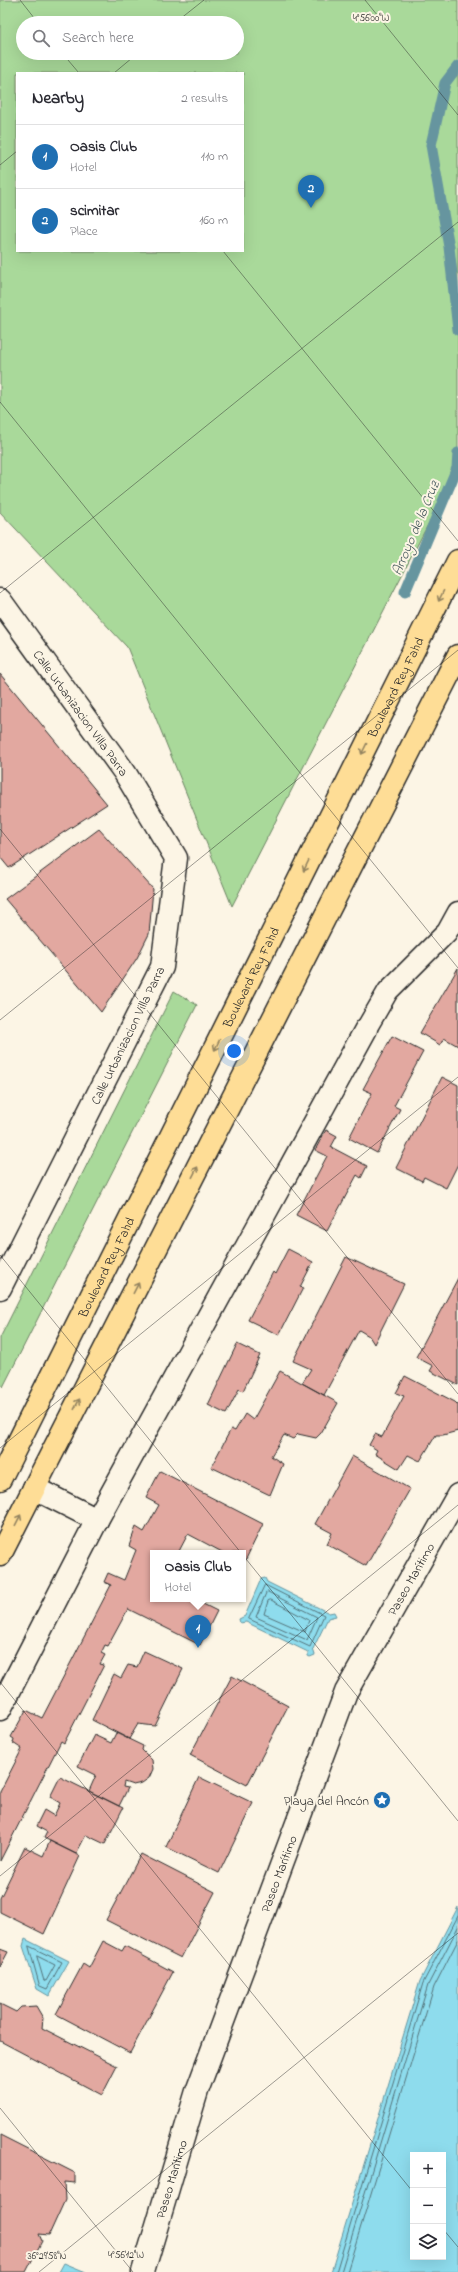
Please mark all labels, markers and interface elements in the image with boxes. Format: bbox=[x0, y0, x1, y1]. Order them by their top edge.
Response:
text: 4°56'00"W bbox=[353, 11, 390, 26]
search box bbox=[16, 16, 244, 60]
icon: search bbox=[30, 27, 52, 49]
text: Search here bbox=[62, 27, 134, 49]
text: Nearby bbox=[32, 86, 84, 111]
text: 2 results bbox=[181, 89, 228, 108]
text: Oasis Club bbox=[70, 136, 137, 158]
text: 1 bbox=[43, 147, 47, 166]
text: 110 m bbox=[201, 147, 228, 166]
text: Hotel bbox=[70, 158, 97, 177]
pin: 2 bbox=[298, 175, 324, 208]
text: scimitar bbox=[70, 200, 119, 222]
text: 2 bbox=[42, 211, 48, 230]
text: 160 m bbox=[199, 211, 228, 230]
text: Place bbox=[70, 222, 98, 241]
water label: Arroyo de la Cruz bbox=[387, 477, 446, 579]
one-way arrow bbox=[436, 589, 444, 601]
street label: Boulevard Rey Fahd bbox=[363, 634, 430, 742]
street label: Calle Urbanizacion Villa Parra bbox=[28, 646, 132, 781]
one-way arrow bbox=[360, 743, 367, 755]
one-way arrow bbox=[302, 860, 309, 872]
street label: Boulevard Rey Fahd bbox=[218, 924, 285, 1032]
street label: Calle Urbanizacion Villa Parra bbox=[86, 963, 170, 1108]
one-way arrow bbox=[213, 1039, 220, 1051]
your location bbox=[224, 1041, 244, 1061]
one-way arrow bbox=[192, 1167, 199, 1179]
street label: Boulevard Rey Fahd bbox=[74, 1213, 141, 1322]
one-way arrow bbox=[133, 1282, 140, 1294]
one-way arrow bbox=[74, 1398, 81, 1410]
one-way arrow bbox=[15, 1514, 22, 1526]
street label: Paseo Marítimo bbox=[383, 1539, 440, 1620]
popup bbox=[150, 1550, 246, 1602]
text: Oasis Club bbox=[165, 1556, 231, 1578]
text: Hotel bbox=[165, 1578, 191, 1597]
pin: 1 bbox=[185, 1615, 211, 1648]
place icon: Playa del Ancón bbox=[372, 1790, 392, 1810]
place label: Playa del Ancón bbox=[284, 1792, 369, 1812]
street label: Paseo Marítimo bbox=[257, 1833, 303, 1915]
street label: Paseo Marítimo bbox=[151, 2138, 193, 2221]
map controls bbox=[410, 2152, 446, 2260]
button: + bbox=[410, 2152, 446, 2188]
button: − bbox=[410, 2188, 446, 2224]
button: layers bbox=[410, 2224, 446, 2260]
text: 4°56'12"W bbox=[108, 2248, 144, 2263]
text: 36°29'58"N bbox=[28, 2249, 67, 2264]

